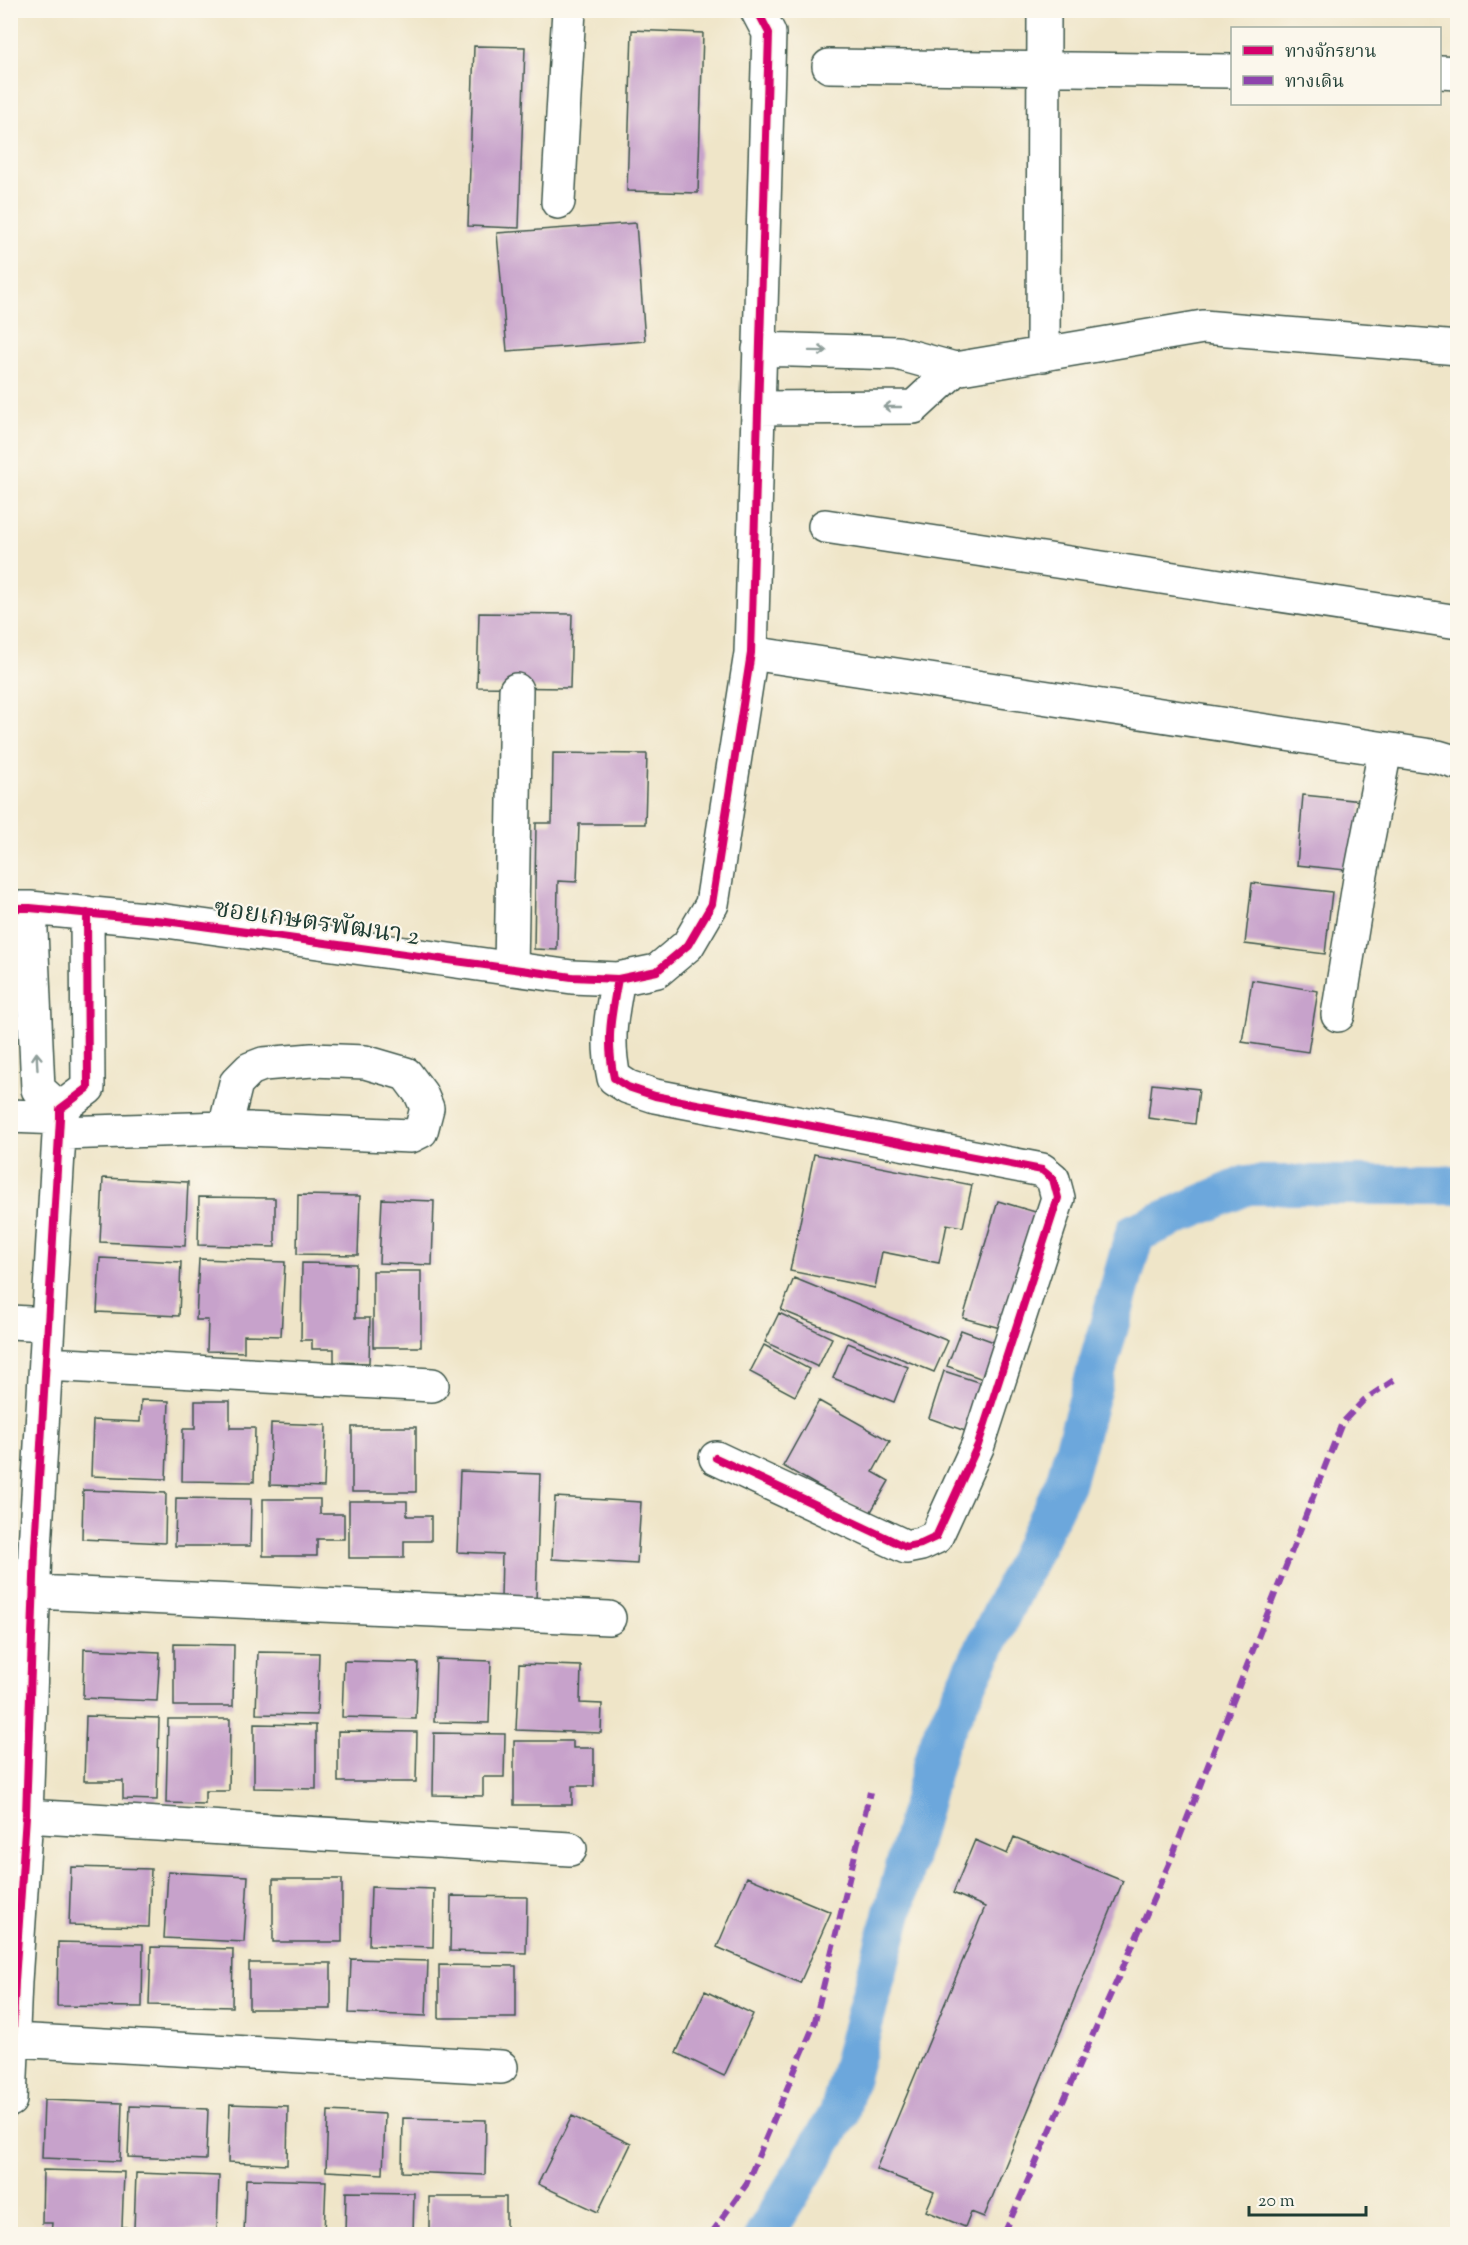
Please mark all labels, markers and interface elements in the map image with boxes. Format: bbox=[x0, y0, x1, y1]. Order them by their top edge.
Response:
legend bbox=[1231, 27, 1441, 105]
text: ทางจักรยาน bbox=[1285, 40, 1376, 66]
text: ทางเดิน bbox=[1285, 70, 1344, 96]
one-way arrow bbox=[807, 345, 827, 356]
one-way arrow bbox=[883, 401, 903, 413]
street label: ซอยเกษตรพัฒนา 2 bbox=[211, 891, 422, 956]
one-way arrow bbox=[31, 1051, 42, 1071]
scale bar bbox=[1249, 2179, 1366, 2217]
text: 20 m bbox=[1258, 2189, 1295, 2215]

